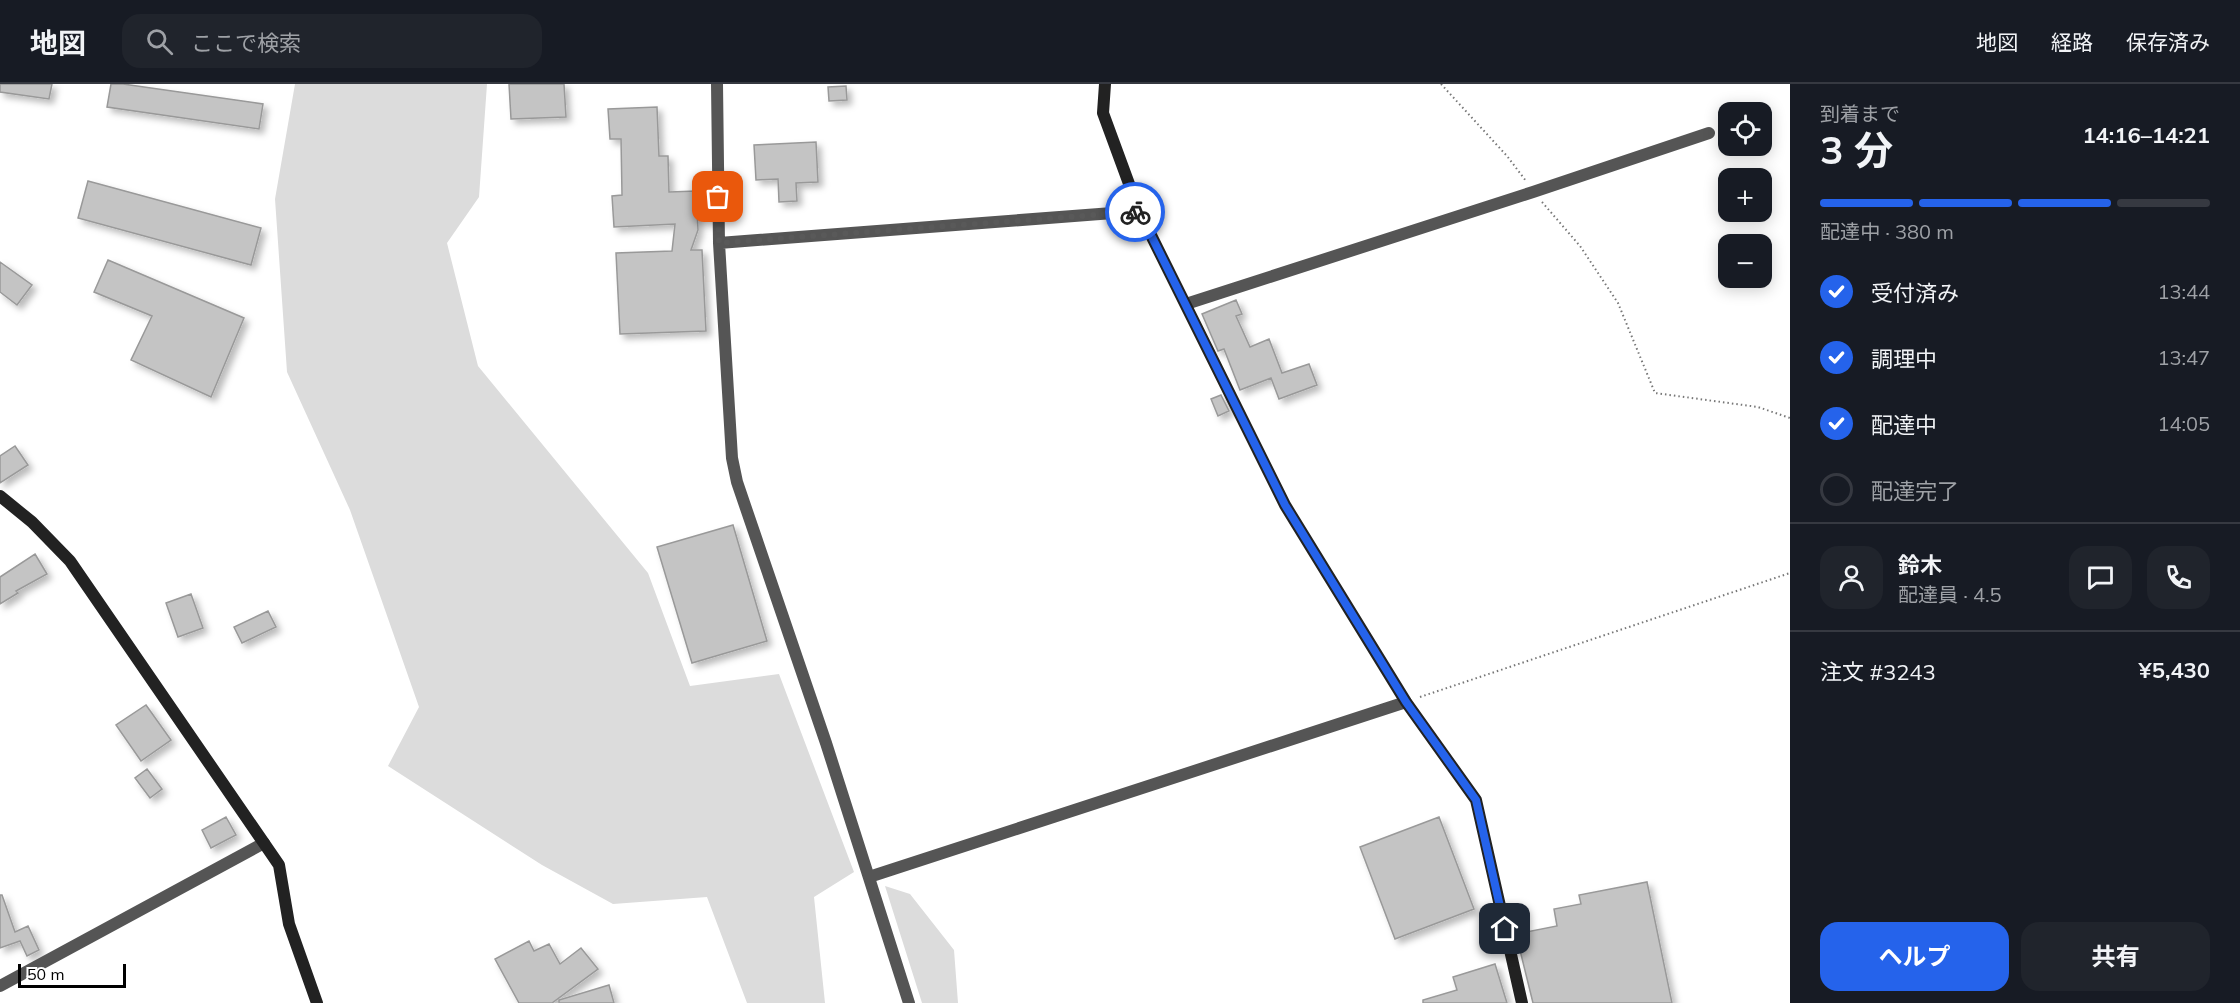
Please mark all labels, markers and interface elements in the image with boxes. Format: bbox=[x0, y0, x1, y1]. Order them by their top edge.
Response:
search box bbox=[122, 14, 542, 68]
text: 地図 bbox=[30, 25, 86, 60]
icon: search bbox=[143, 25, 176, 58]
text: ここで検索 bbox=[191, 29, 301, 57]
text: 地図 bbox=[1976, 29, 2018, 55]
text: 経路 bbox=[2051, 29, 2093, 55]
text: 保存済み bbox=[2126, 29, 2210, 55]
text: 到着まで bbox=[1820, 101, 1900, 126]
map controls bbox=[1718, 102, 1772, 288]
button: locate bbox=[1718, 102, 1772, 156]
text: 14:16–14:21 bbox=[2082, 121, 2210, 149]
text: 3 分 bbox=[1820, 125, 1893, 174]
button: + bbox=[1718, 168, 1772, 222]
pin bbox=[692, 171, 743, 222]
icon: bag bbox=[701, 180, 734, 213]
courier bbox=[1105, 182, 1165, 242]
icon: bike bbox=[1119, 196, 1152, 229]
text: 配達中 · 380 m bbox=[1820, 219, 1954, 244]
button: − bbox=[1718, 234, 1772, 288]
icon: check bbox=[1820, 275, 1853, 308]
text: 受付済み bbox=[1871, 279, 1959, 307]
text: 13:44 bbox=[2157, 279, 2210, 304]
icon: check bbox=[1820, 341, 1853, 374]
text: 調理中 bbox=[1871, 345, 1937, 373]
text: 13:47 bbox=[2157, 345, 2210, 370]
icon: check bbox=[1820, 407, 1853, 440]
text: 配達中 bbox=[1871, 411, 1937, 439]
text: 14:05 bbox=[2157, 411, 2210, 436]
text: 配達完了 bbox=[1871, 477, 1959, 505]
button: person bbox=[1820, 546, 1883, 609]
button: chat bbox=[2069, 546, 2132, 609]
button: phone bbox=[2147, 546, 2210, 609]
text: 鈴木 bbox=[1898, 551, 1942, 579]
text: 配達員 · 4.5 bbox=[1898, 582, 2002, 607]
text: ¥5,430 bbox=[2139, 656, 2210, 684]
text: 注文 #3243 bbox=[1820, 658, 1936, 686]
pin bbox=[1479, 903, 1530, 954]
icon: home bbox=[1488, 912, 1521, 945]
button: ヘルプ bbox=[1820, 922, 2009, 991]
button: 共有 bbox=[2021, 922, 2210, 991]
scale bar bbox=[18, 961, 126, 988]
text: 50 m bbox=[27, 964, 64, 984]

